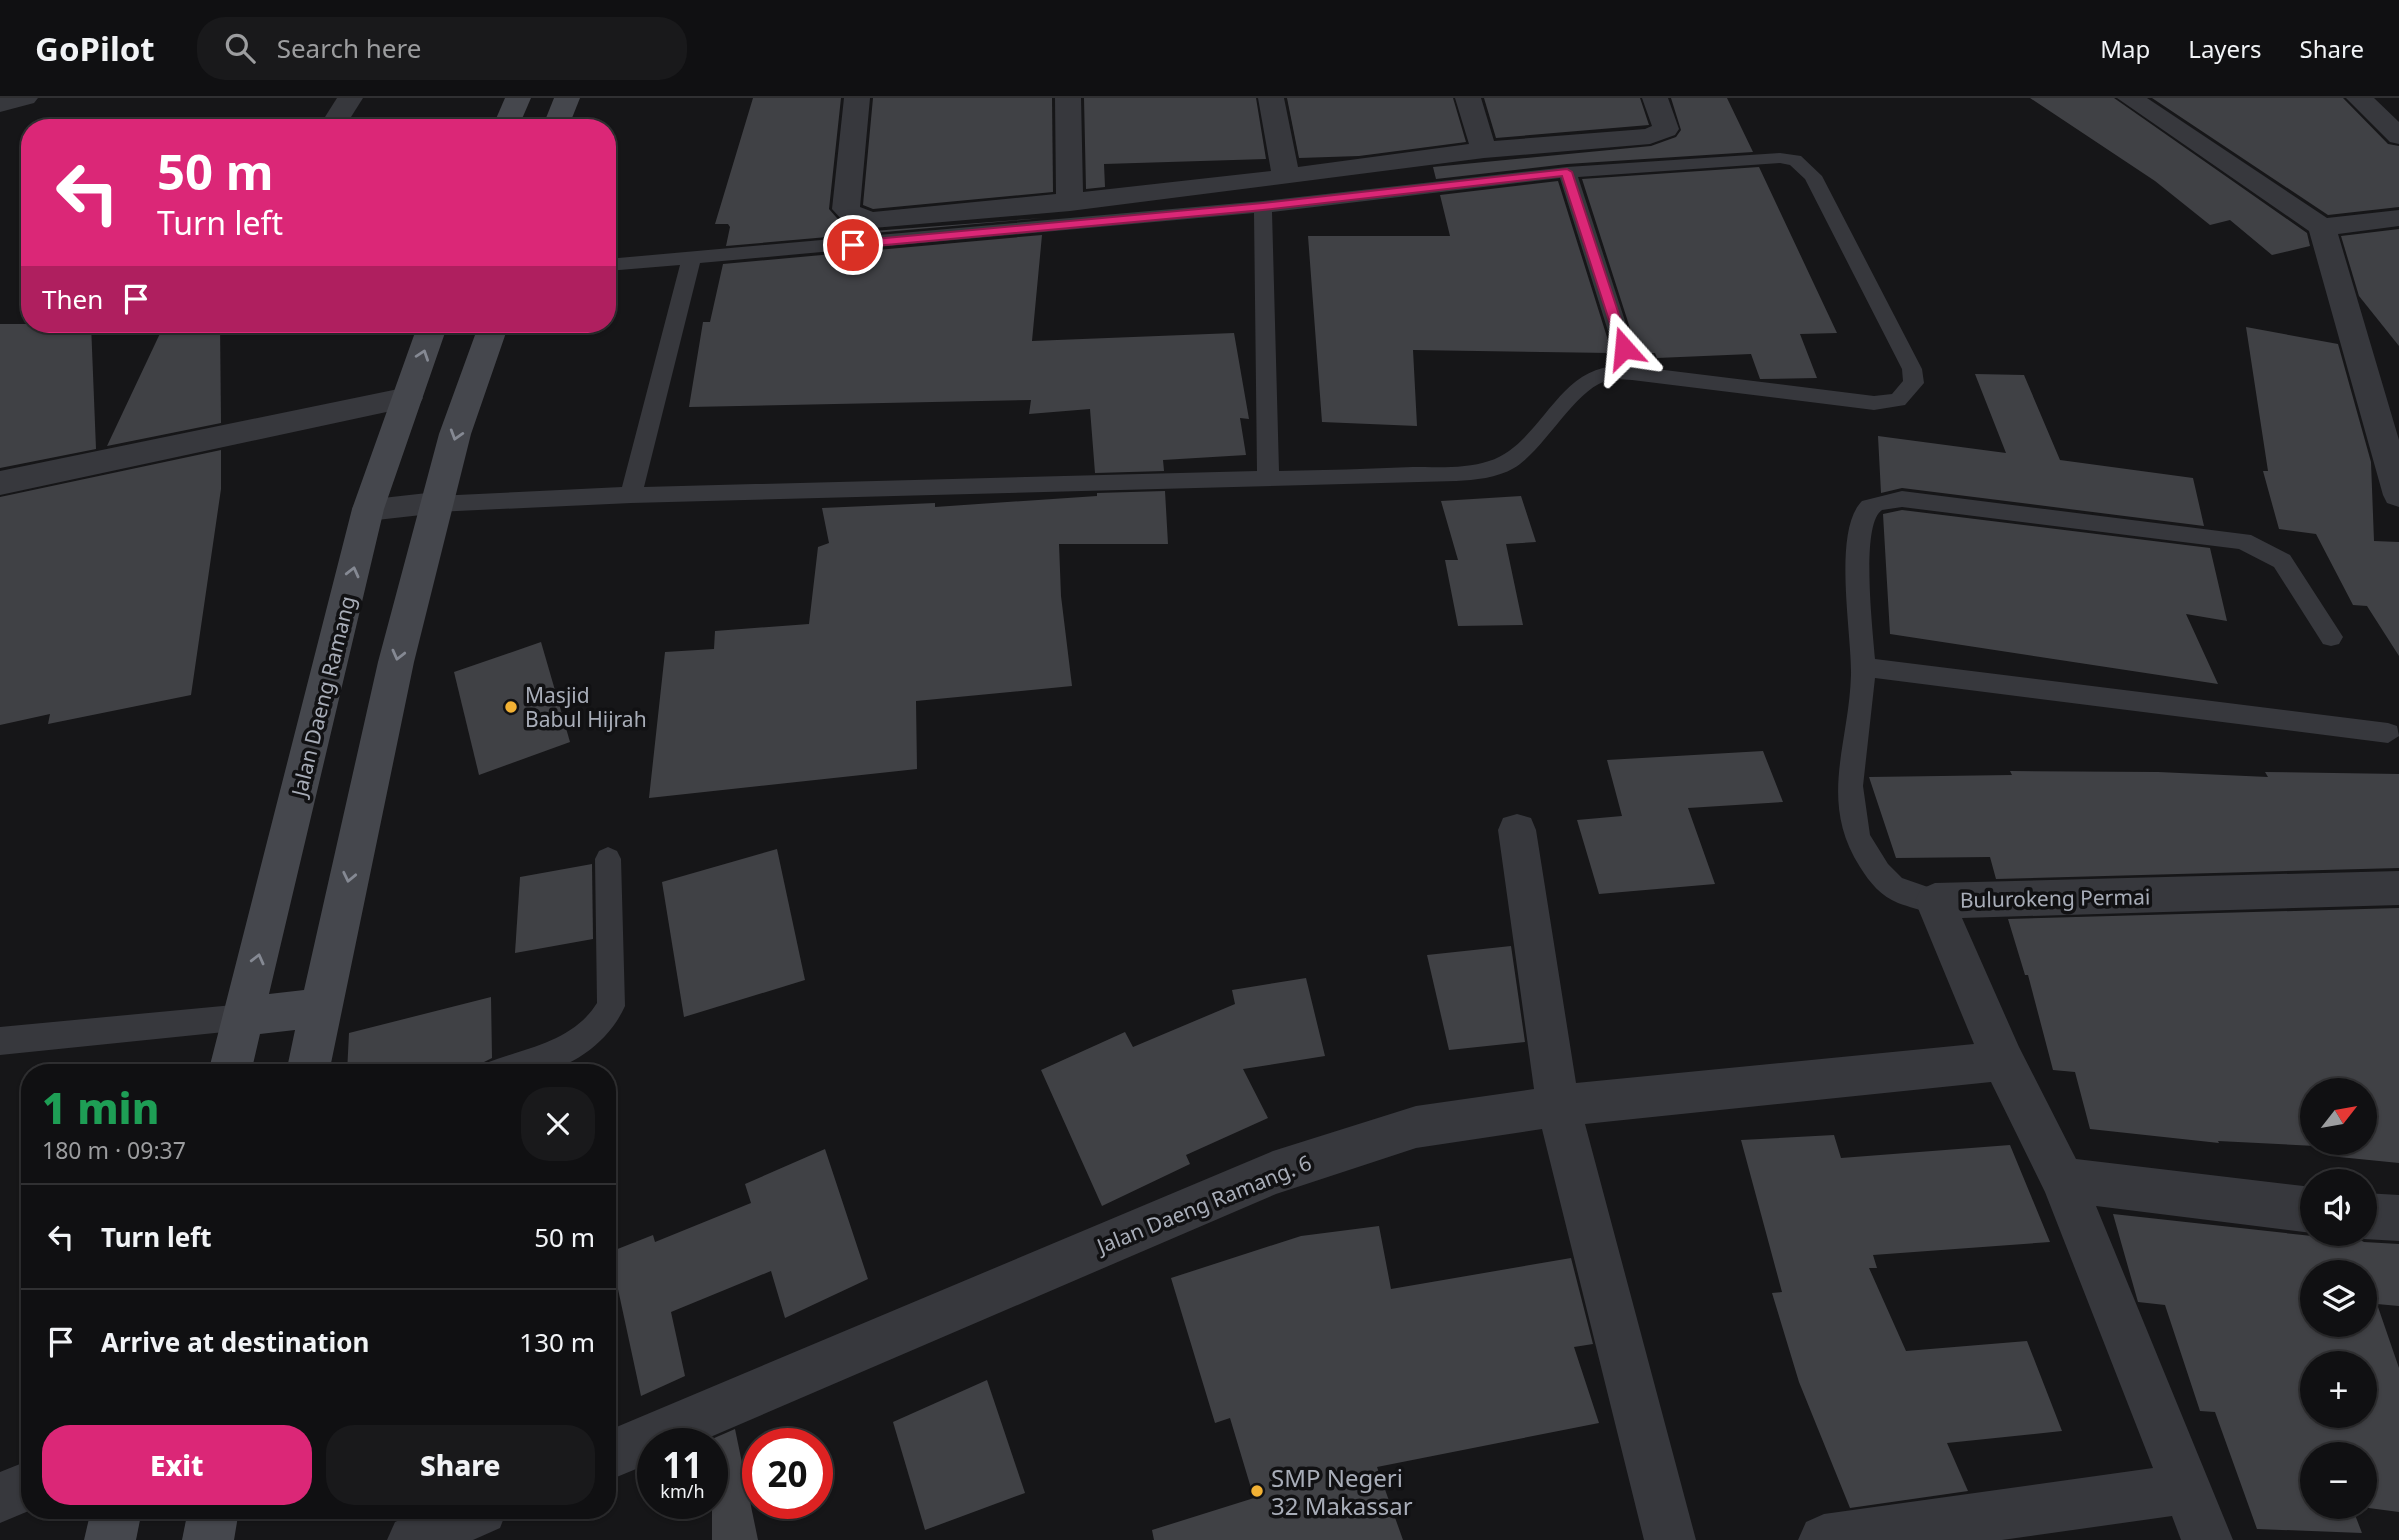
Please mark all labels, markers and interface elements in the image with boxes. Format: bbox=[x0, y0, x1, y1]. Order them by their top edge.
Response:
search box bbox=[197, 17, 687, 80]
text: GoPilot bbox=[35, 26, 155, 71]
icon: search bbox=[221, 29, 259, 67]
text: Search here bbox=[277, 30, 421, 66]
text: Map bbox=[2100, 32, 2150, 65]
text: Layers bbox=[2188, 32, 2262, 65]
text: Share bbox=[2300, 32, 2364, 65]
text: 50 m bbox=[157, 138, 274, 204]
icon: left bbox=[42, 147, 133, 238]
text: Turn left bbox=[157, 201, 283, 244]
pin bbox=[823, 215, 883, 275]
icon: arrive bbox=[834, 226, 872, 264]
icon: arrive bbox=[117, 280, 155, 318]
text: Then bbox=[42, 281, 103, 317]
position arrow bbox=[1587, 311, 1661, 385]
one-way arrow bbox=[415, 350, 429, 362]
one-way arrow bbox=[449, 428, 464, 440]
one-way arrow bbox=[345, 566, 359, 578]
street label: Jalan Daeng Ramang bbox=[284, 593, 361, 801]
one-way arrow bbox=[392, 648, 406, 660]
place label: Masjid Babul Hijrah bbox=[525, 681, 647, 733]
marker: Masjid Babul Hijrah bbox=[503, 699, 519, 715]
one-way arrow bbox=[343, 871, 358, 883]
street label: Bulurokeng Permai bbox=[1960, 882, 2150, 914]
one-way arrow bbox=[250, 953, 264, 965]
north arrow bbox=[2300, 1078, 2376, 1155]
map controls bbox=[2300, 1078, 2377, 1519]
text: 1 min bbox=[42, 1079, 159, 1136]
button: close bbox=[521, 1087, 595, 1161]
text: 180 m · 09:37 bbox=[42, 1134, 186, 1166]
street label: Jalan Daeng Ramang. 6 bbox=[1091, 1148, 1315, 1261]
button: sound bbox=[2300, 1169, 2377, 1246]
icon: left bbox=[42, 1218, 80, 1256]
text: Turn left bbox=[101, 1219, 212, 1255]
text: 50 m bbox=[534, 1219, 595, 1255]
button: layers bbox=[2300, 1260, 2377, 1337]
icon: arrive bbox=[42, 1323, 80, 1361]
text: Arrive at destination bbox=[101, 1324, 370, 1360]
text: 130 m bbox=[519, 1324, 595, 1360]
button: + bbox=[2300, 1351, 2377, 1428]
button: Exit bbox=[42, 1425, 312, 1505]
button: Share bbox=[326, 1425, 595, 1505]
speed limit sign: 20 bbox=[742, 1428, 833, 1519]
text: 11 bbox=[662, 1441, 703, 1488]
button: − bbox=[2300, 1442, 2377, 1519]
place label: SMP Negeri 32 Makassar bbox=[1271, 1461, 1413, 1522]
text: km/h bbox=[660, 1479, 705, 1503]
marker: SMP Negeri 32 Makassar bbox=[1249, 1483, 1265, 1499]

